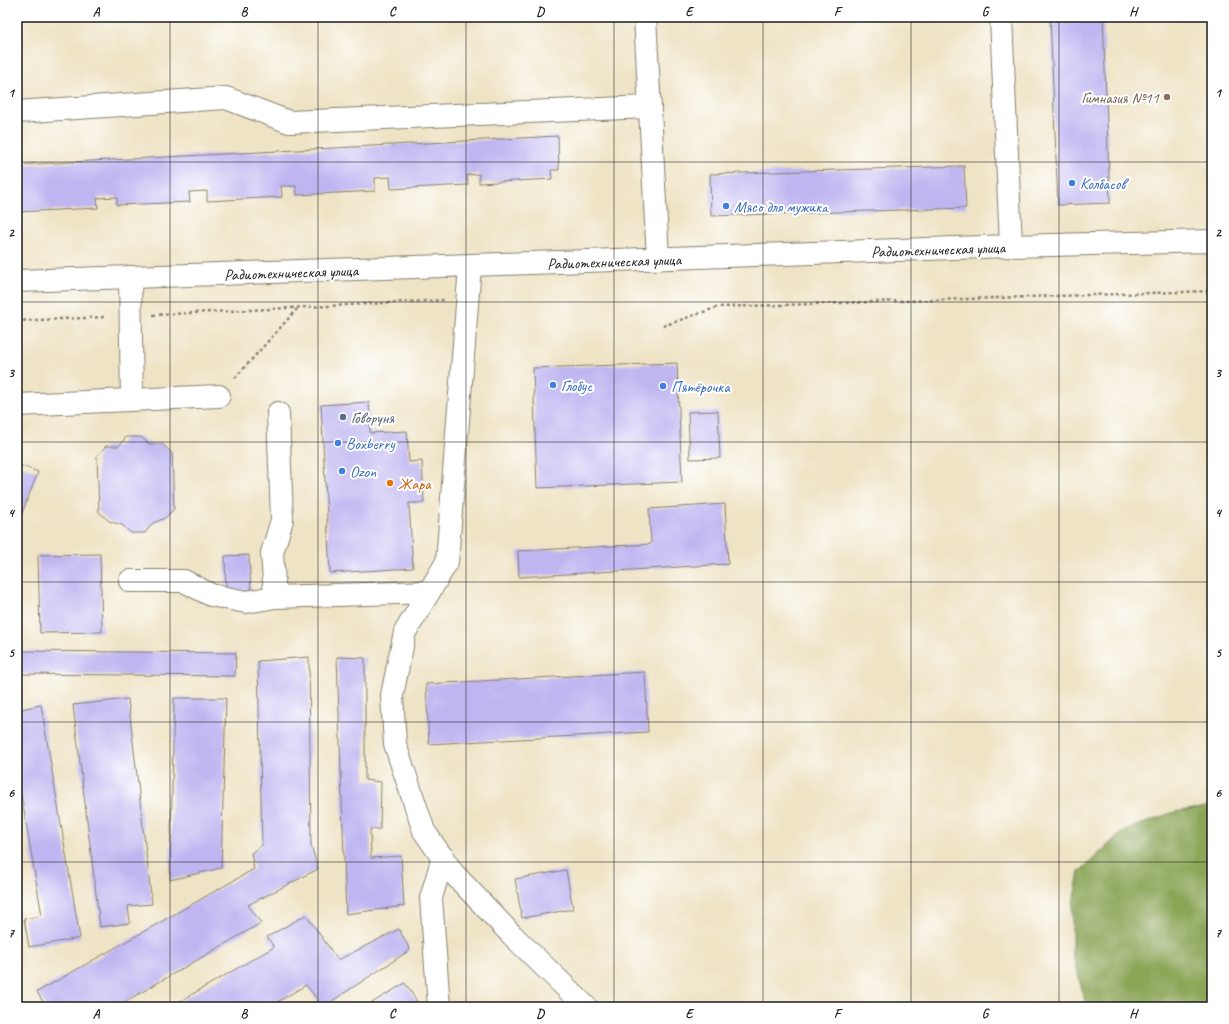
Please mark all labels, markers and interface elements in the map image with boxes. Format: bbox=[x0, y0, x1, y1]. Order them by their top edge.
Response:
text: A bbox=[93, 4, 101, 20]
text: B bbox=[241, 4, 249, 20]
text: C bbox=[389, 4, 397, 20]
text: D bbox=[536, 4, 545, 20]
text: E bbox=[686, 4, 695, 20]
text: F bbox=[834, 4, 843, 20]
text: G bbox=[982, 4, 990, 20]
text: H bbox=[1129, 4, 1139, 20]
text: 1 bbox=[8, 85, 16, 101]
text: 1 bbox=[1215, 85, 1223, 101]
place label: Гимназия №11 bbox=[1081, 88, 1160, 108]
marker: Гимназия №11 bbox=[1162, 92, 1172, 102]
place label: Колбасов bbox=[1080, 174, 1130, 194]
marker: Колбасов bbox=[1067, 178, 1077, 188]
place label: Мясо для мужика bbox=[734, 197, 829, 217]
marker: Мясо для мужика bbox=[721, 201, 731, 211]
text: 2 bbox=[8, 225, 15, 241]
text: 2 bbox=[1215, 225, 1222, 241]
street label: Радиотехническая улица bbox=[871, 238, 1007, 262]
street label: Радиотехническая улица bbox=[547, 250, 683, 274]
street label: Радиотехническая улица bbox=[224, 261, 360, 285]
text: 3 bbox=[8, 365, 15, 381]
text: 3 bbox=[1215, 365, 1222, 381]
place label: Глобус bbox=[561, 376, 593, 396]
place label: Пятёрочка bbox=[671, 377, 731, 397]
marker: Глобус bbox=[548, 380, 558, 390]
marker: Пятёрочка bbox=[658, 381, 668, 391]
place label: Говоруня bbox=[351, 408, 395, 428]
marker: Говоруня bbox=[338, 412, 348, 422]
place label: Boxberry bbox=[346, 434, 396, 454]
marker: Boxberry bbox=[333, 438, 343, 448]
place label: Ozon bbox=[350, 462, 377, 482]
marker: Ozon bbox=[337, 466, 347, 476]
place label: Жара bbox=[398, 474, 432, 494]
marker: Жара bbox=[385, 478, 395, 488]
text: 4 bbox=[8, 505, 16, 521]
text: 4 bbox=[1215, 505, 1223, 521]
text: 5 bbox=[8, 645, 15, 661]
text: 5 bbox=[1215, 645, 1222, 661]
text: 6 bbox=[8, 785, 15, 801]
text: 6 bbox=[1215, 785, 1222, 801]
text: 7 bbox=[8, 925, 15, 941]
text: 7 bbox=[1215, 925, 1222, 941]
text: A bbox=[93, 1006, 101, 1022]
text: B bbox=[241, 1006, 249, 1022]
text: C bbox=[389, 1006, 397, 1022]
text: D bbox=[536, 1006, 545, 1022]
text: E bbox=[686, 1006, 695, 1022]
text: F bbox=[834, 1006, 843, 1022]
text: G bbox=[982, 1006, 990, 1022]
text: H bbox=[1129, 1006, 1139, 1022]

